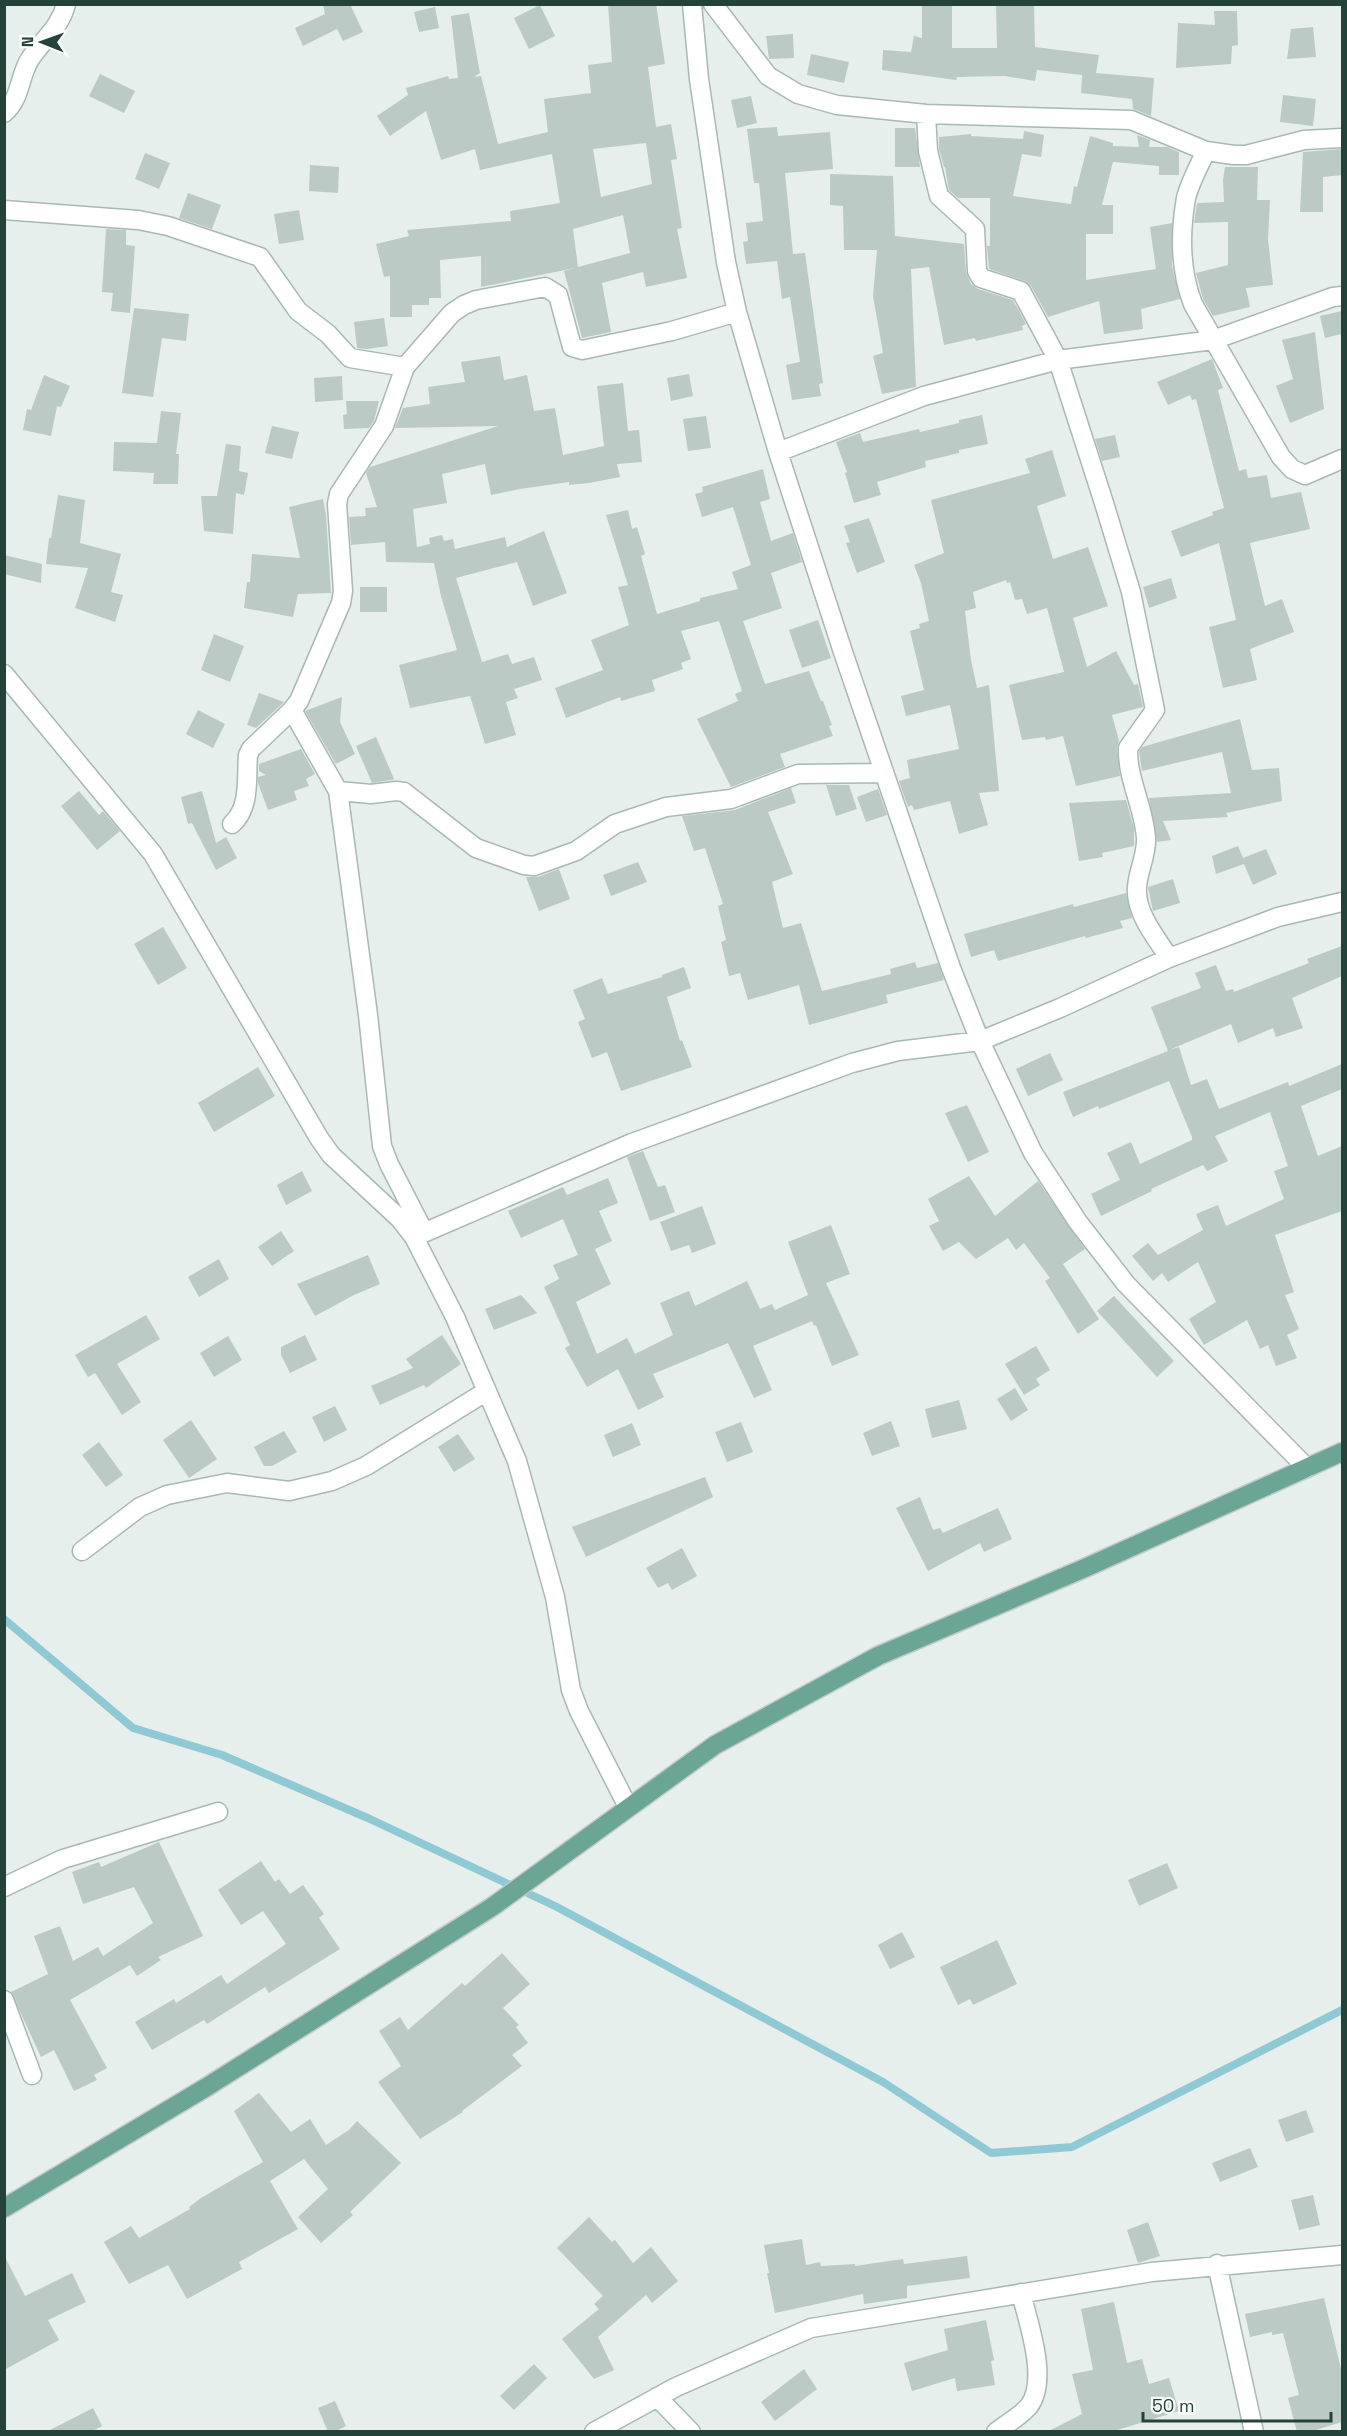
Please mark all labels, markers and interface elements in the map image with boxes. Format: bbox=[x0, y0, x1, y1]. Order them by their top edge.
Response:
north arrow bbox=[12, 12, 72, 72]
text: N bbox=[17, 36, 38, 47]
scale bar bbox=[1143, 2385, 1330, 2423]
text: 50 m bbox=[1152, 2394, 1194, 2417]

